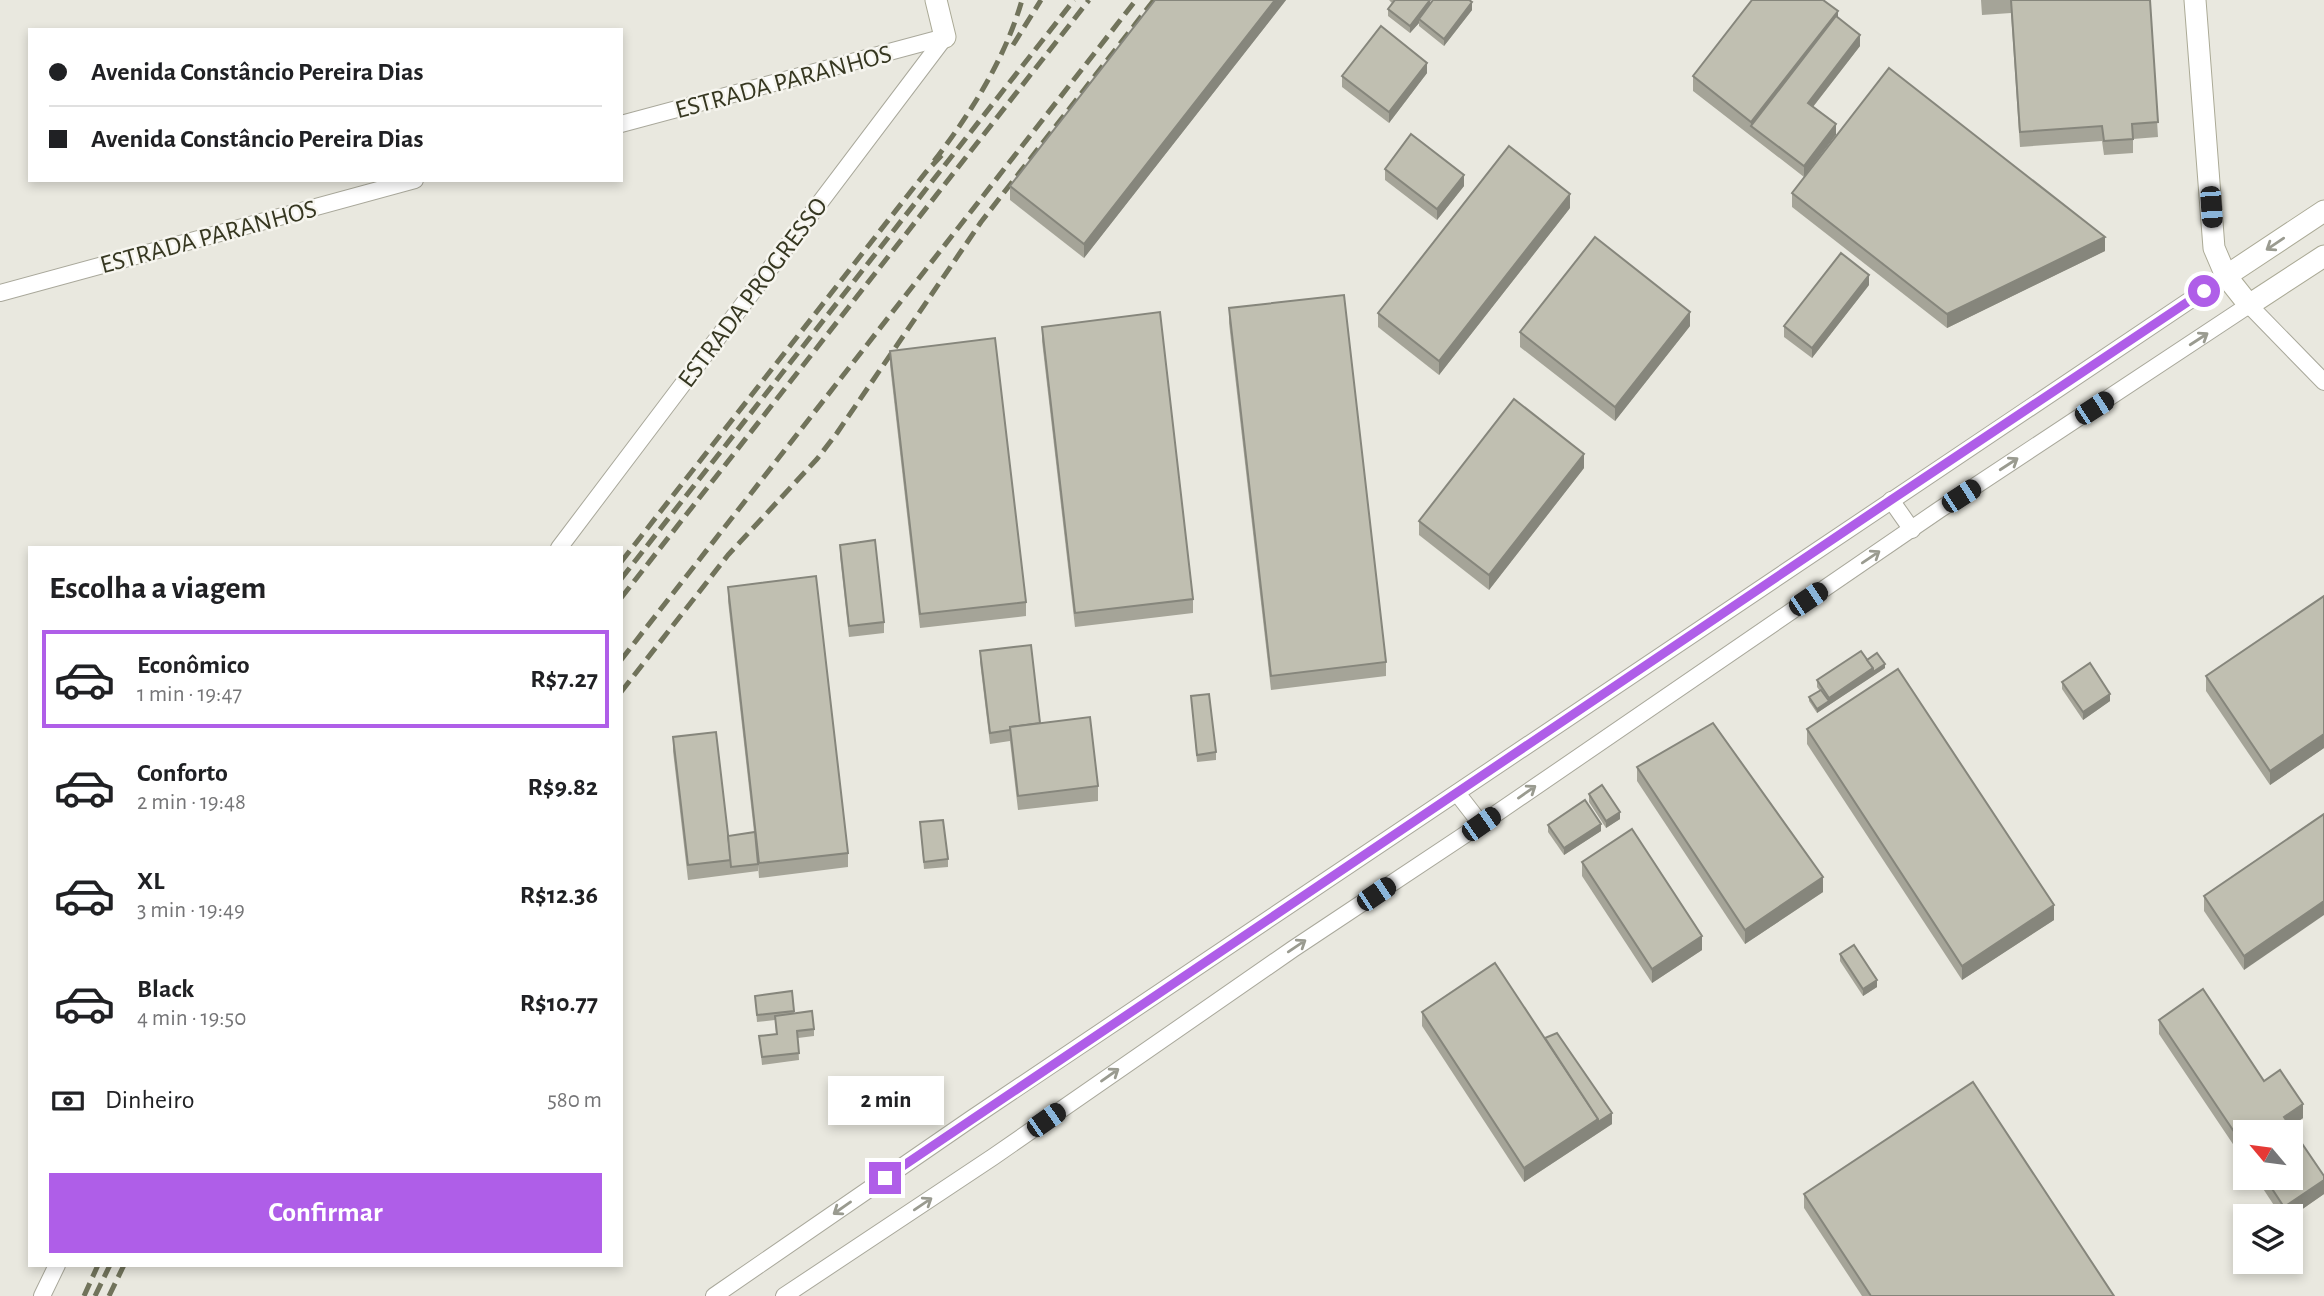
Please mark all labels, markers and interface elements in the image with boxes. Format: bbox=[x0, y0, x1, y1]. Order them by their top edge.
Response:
street label: ESTRADA PARANHOS bbox=[672, 41, 894, 123]
text: Avenida Constâncio Pereira Dias bbox=[91, 59, 424, 85]
text: Avenida Constâncio Pereira Dias bbox=[91, 126, 424, 152]
car bbox=[2200, 185, 2223, 229]
street label: ESTRADA PROGRESSO bbox=[673, 193, 832, 392]
street label: ESTRADA PARANHOS bbox=[97, 196, 319, 278]
one-way arrow bbox=[2266, 237, 2285, 251]
route start bbox=[2188, 275, 2220, 307]
one-way arrow bbox=[2188, 332, 2208, 346]
car bbox=[2071, 388, 2118, 428]
one-way arrow bbox=[1999, 457, 2018, 472]
car bbox=[1938, 476, 1985, 516]
one-way arrow bbox=[1861, 550, 1880, 564]
text: Escolha a viagem bbox=[49, 572, 266, 604]
car bbox=[1785, 579, 1832, 619]
icon: car bbox=[53, 648, 116, 711]
text: Econômico bbox=[137, 652, 250, 678]
text: R$7.27 bbox=[530, 666, 598, 692]
text: 1 min · 19:47 bbox=[137, 683, 242, 706]
icon: car bbox=[53, 756, 116, 819]
text: Conforto bbox=[137, 760, 228, 786]
text: R$9.82 bbox=[527, 774, 598, 800]
one-way arrow bbox=[1517, 785, 1536, 799]
text: 2 min · 19:48 bbox=[137, 791, 246, 814]
car bbox=[1458, 803, 1505, 845]
icon: car bbox=[53, 864, 116, 927]
text: XL bbox=[137, 868, 164, 894]
car bbox=[1353, 874, 1400, 914]
text: R$12.36 bbox=[520, 882, 598, 908]
text: 3 min · 19:49 bbox=[137, 899, 245, 922]
one-way arrow bbox=[1287, 939, 1306, 953]
icon: car bbox=[53, 972, 116, 1035]
text: Black bbox=[137, 976, 194, 1002]
text: R$10.77 bbox=[520, 990, 598, 1016]
text: 4 min · 19:50 bbox=[137, 1007, 246, 1030]
one-way arrow bbox=[1100, 1068, 1119, 1082]
callout: 2 min bbox=[827, 1076, 943, 1126]
icon: cash bbox=[49, 1082, 87, 1120]
text: Dinheiro bbox=[105, 1087, 194, 1113]
text: 580 m bbox=[547, 1089, 602, 1112]
text: 2 min bbox=[860, 1089, 912, 1112]
car bbox=[1023, 1099, 1070, 1141]
north arrow bbox=[2233, 1120, 2303, 1190]
map controls bbox=[2233, 1120, 2303, 1274]
route end bbox=[869, 1162, 901, 1194]
button: Confirmar bbox=[49, 1173, 602, 1253]
one-way arrow bbox=[913, 1197, 932, 1211]
one-way arrow bbox=[833, 1201, 852, 1215]
button: layers bbox=[2233, 1204, 2303, 1274]

